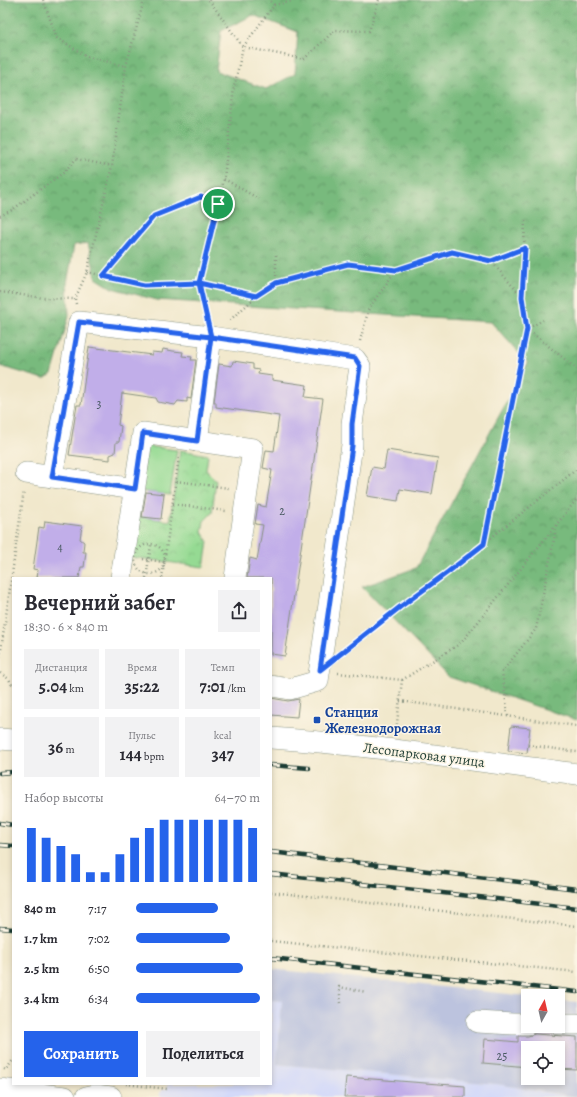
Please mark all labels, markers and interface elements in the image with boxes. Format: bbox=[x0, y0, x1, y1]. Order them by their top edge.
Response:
pin bbox=[201, 187, 235, 221]
icon: arrive bbox=[207, 193, 229, 215]
house number: 3 bbox=[97, 396, 102, 412]
house number: 2 bbox=[279, 503, 285, 519]
house number: 4 bbox=[57, 539, 63, 555]
text: Вечерний забег bbox=[24, 588, 175, 618]
button: share bbox=[218, 590, 260, 632]
text: 18:30 · 6 × 840 m bbox=[24, 618, 108, 635]
text: Дистанция bbox=[35, 660, 88, 675]
text: Время bbox=[127, 660, 157, 675]
text: Темп bbox=[211, 660, 235, 675]
text: 5.04 bbox=[39, 675, 67, 698]
text: 35:22 bbox=[124, 675, 160, 698]
text: 7:01 bbox=[199, 675, 225, 698]
text: km bbox=[67, 681, 84, 696]
text: /km bbox=[225, 681, 246, 696]
place label: Станция Железнодорожная bbox=[325, 703, 441, 738]
marker: Станция Железнодорожная bbox=[312, 715, 322, 725]
text: Пульс bbox=[128, 728, 156, 743]
text: kcal bbox=[214, 728, 231, 743]
text: 36 bbox=[48, 736, 63, 759]
street label: Лесопарковая улица bbox=[362, 738, 486, 772]
text: m bbox=[63, 742, 75, 757]
text: 144 bbox=[120, 743, 142, 766]
text: 347 bbox=[211, 743, 234, 766]
text: bpm bbox=[142, 749, 164, 764]
text: Набор высоты bbox=[24, 789, 104, 806]
text: 64–70 m bbox=[214, 789, 260, 806]
text: 840 m bbox=[24, 900, 56, 917]
text: 7:17 bbox=[88, 900, 106, 917]
text: 1.7 km bbox=[24, 930, 58, 947]
text: 7:02 bbox=[88, 930, 110, 947]
text: 2.5 km bbox=[24, 960, 59, 977]
text: 6:50 bbox=[88, 960, 110, 977]
north arrow bbox=[521, 989, 565, 1033]
map controls bbox=[521, 989, 565, 1085]
text: 3.4 km bbox=[24, 990, 59, 1007]
text: 6:34 bbox=[88, 990, 108, 1007]
button: Сохранить bbox=[24, 1031, 138, 1077]
button: Поделиться bbox=[146, 1031, 260, 1077]
button: locate bbox=[521, 1041, 565, 1085]
house number: 25 bbox=[497, 1048, 507, 1064]

